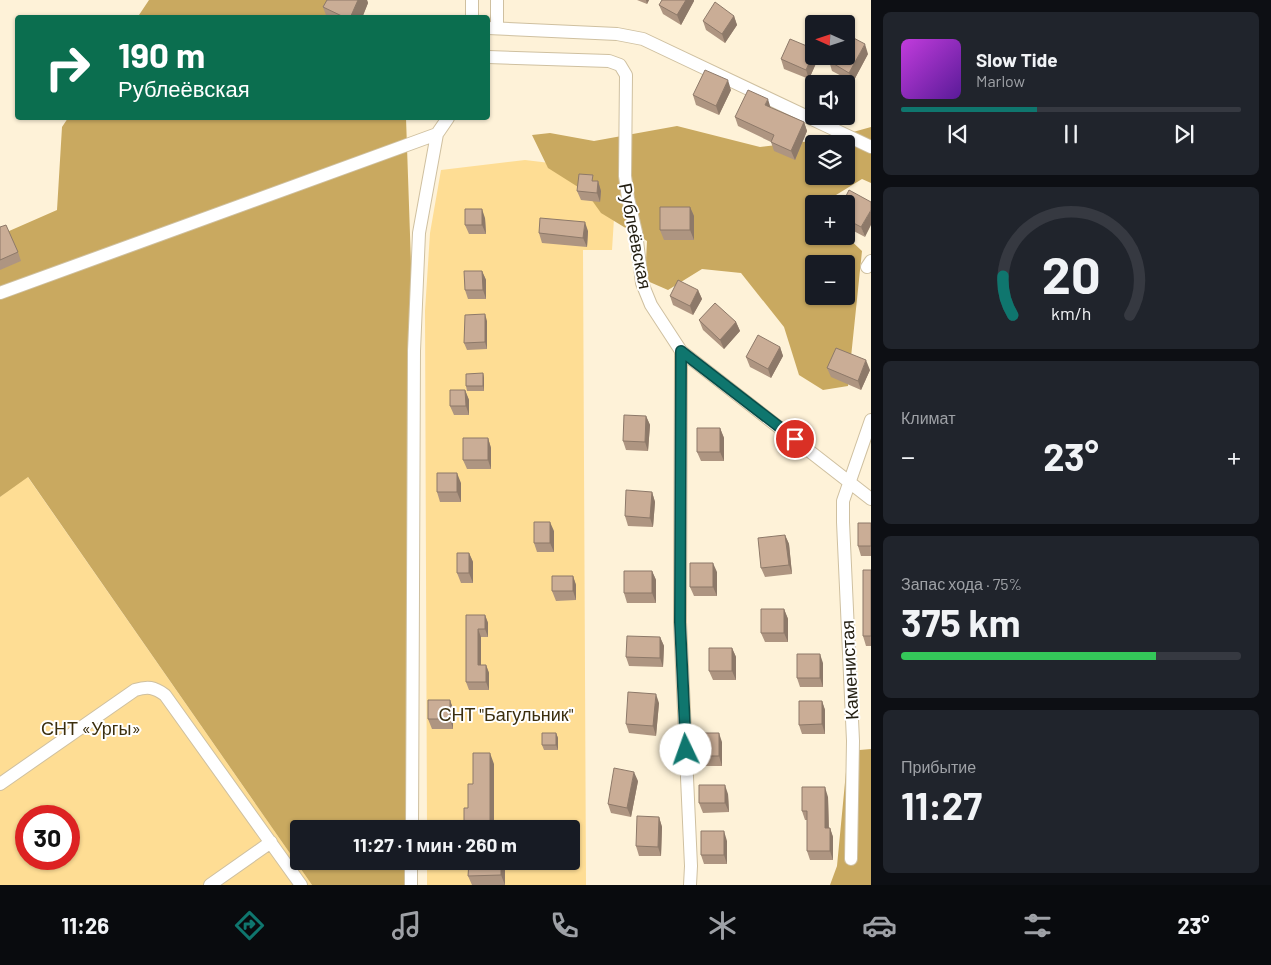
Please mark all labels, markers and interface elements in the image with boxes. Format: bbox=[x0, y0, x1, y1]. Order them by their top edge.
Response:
north arrow bbox=[805, 15, 855, 65]
map controls bbox=[805, 15, 855, 305]
text: 190 m bbox=[118, 33, 205, 75]
icon: right bbox=[35, 35, 100, 100]
text: Slow Tide bbox=[976, 48, 1058, 71]
text: Marlow bbox=[976, 71, 1025, 90]
text: Рублеёвская bbox=[118, 75, 250, 101]
button: sound bbox=[805, 75, 855, 125]
icon: previous bbox=[944, 120, 972, 148]
icon: pause bbox=[1057, 120, 1085, 148]
icon: next bbox=[1170, 120, 1198, 148]
button: layers bbox=[805, 135, 855, 185]
street label: Рублеёвская bbox=[615, 181, 657, 291]
button: + bbox=[805, 195, 855, 245]
text: 20 bbox=[1042, 242, 1100, 304]
button: − bbox=[805, 255, 855, 305]
text: km/h bbox=[1051, 302, 1091, 324]
text: Климат bbox=[901, 408, 955, 427]
pin bbox=[774, 418, 816, 460]
icon: arrive bbox=[781, 425, 809, 453]
text: 23° bbox=[1043, 433, 1099, 479]
text: − bbox=[901, 439, 915, 473]
text: + bbox=[1227, 439, 1241, 473]
text: Запас хода · 75% bbox=[901, 574, 1022, 593]
text: 375 km bbox=[901, 599, 1020, 645]
street label: Каменистая bbox=[835, 620, 863, 720]
park label: СНТ "Багульник" bbox=[439, 703, 574, 725]
park label: СНТ «Ургы» bbox=[41, 717, 141, 739]
position arrow bbox=[659, 723, 711, 775]
text: Прибытие bbox=[901, 757, 976, 776]
text: 11:27 bbox=[901, 782, 982, 828]
speed limit sign: 30 bbox=[15, 805, 80, 870]
text: 11:27 · 1 мин · 260 m bbox=[353, 833, 517, 856]
icon: directions bbox=[232, 908, 267, 943]
icon: music bbox=[389, 908, 424, 943]
icon: phone bbox=[547, 908, 582, 943]
icon: climate bbox=[705, 908, 740, 943]
icon: car bbox=[862, 908, 897, 943]
icon: filters bbox=[1020, 908, 1055, 943]
text: 11:26 bbox=[61, 912, 109, 938]
text: 23° bbox=[1177, 912, 1210, 938]

